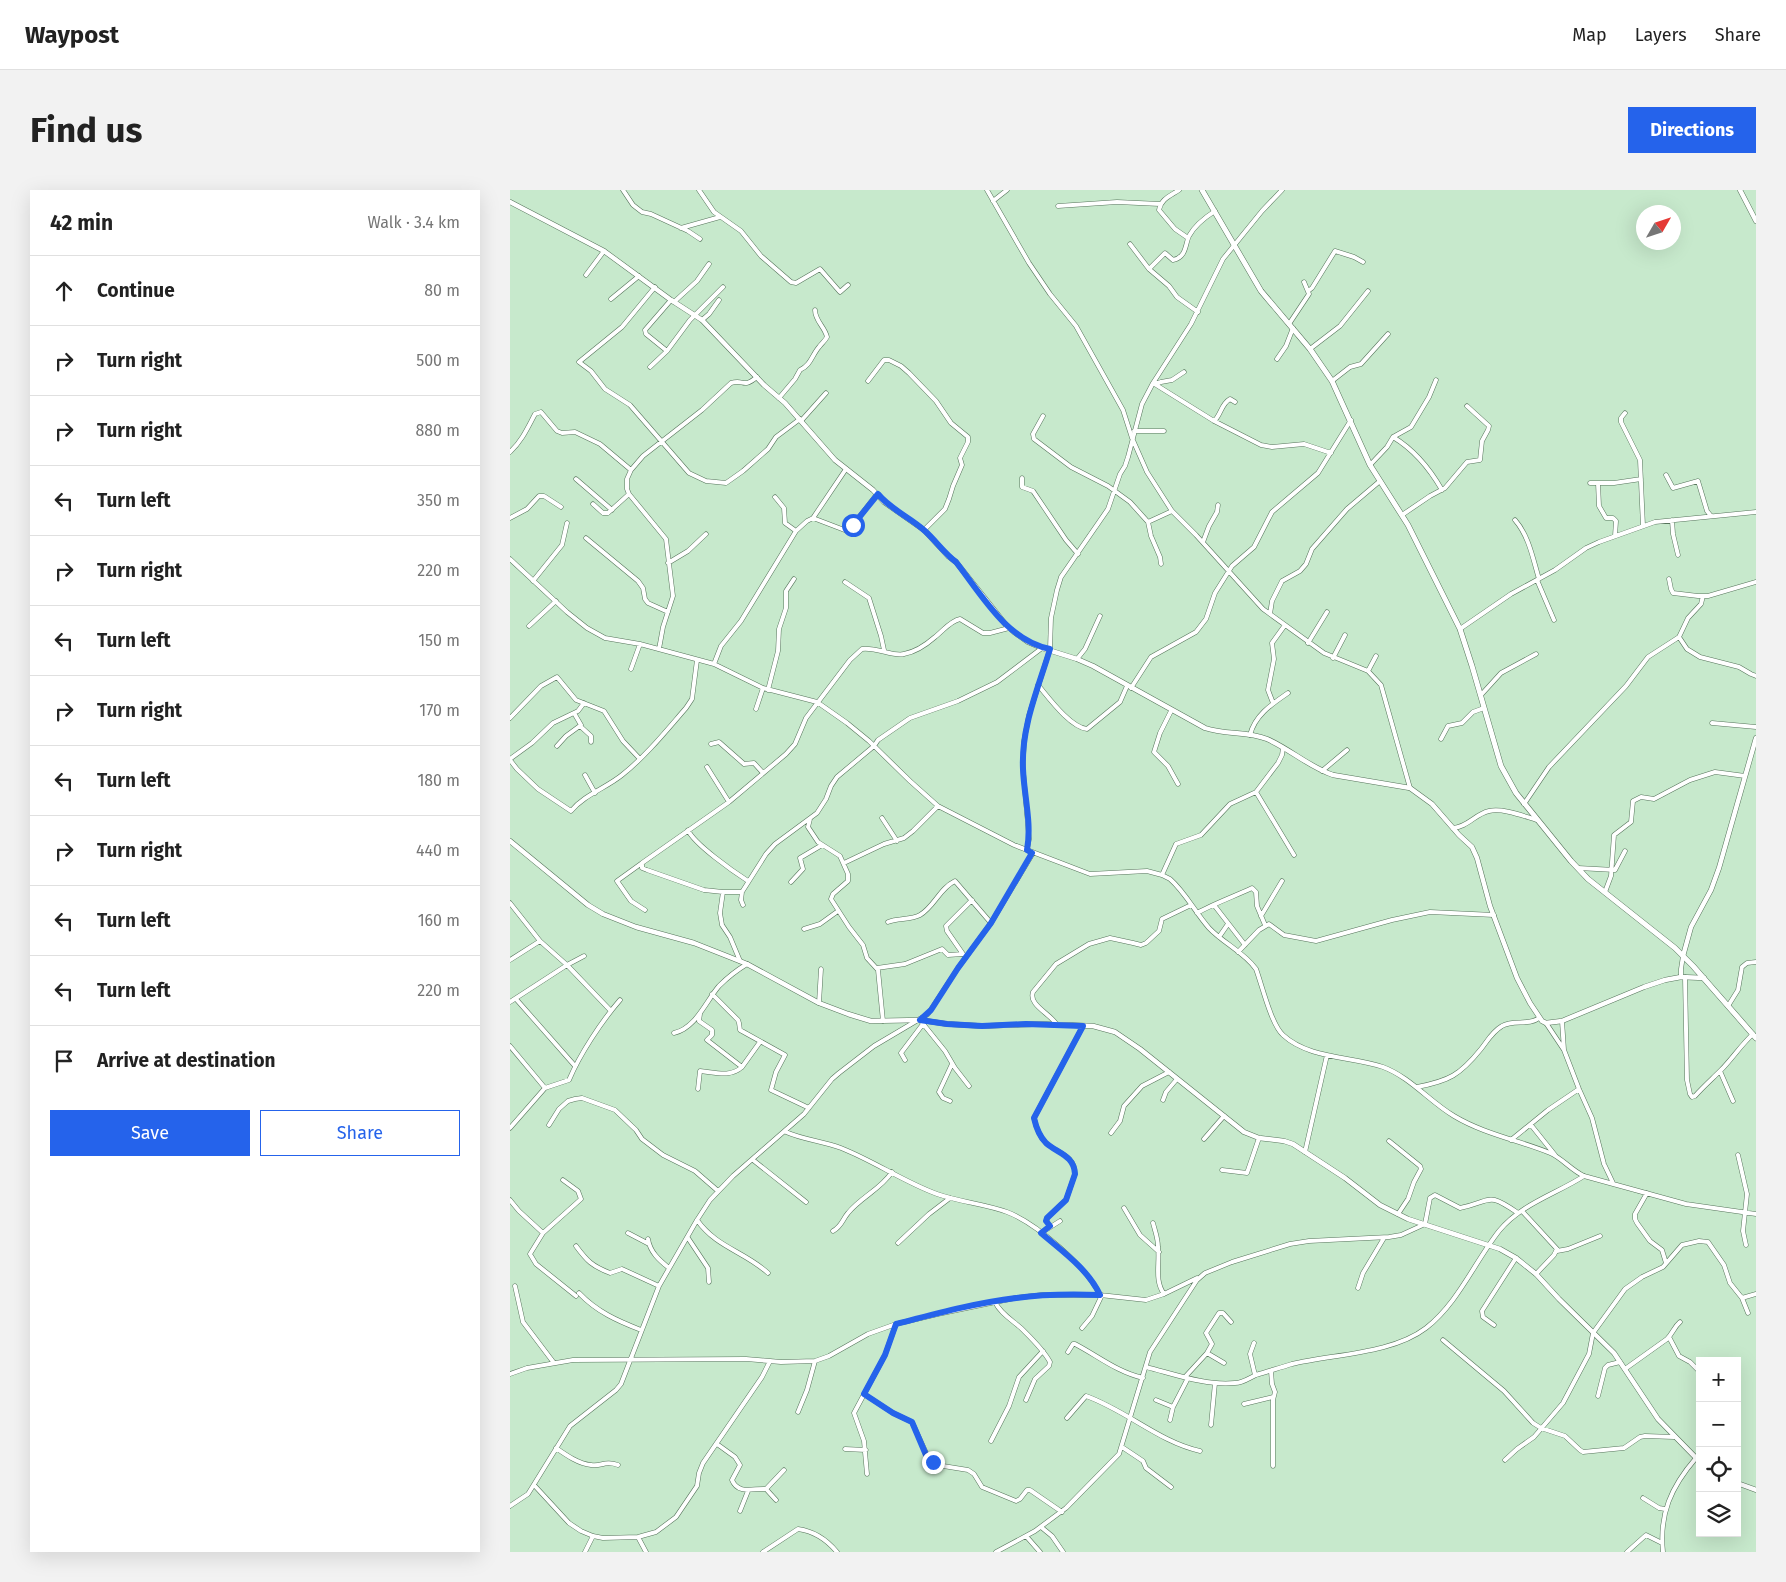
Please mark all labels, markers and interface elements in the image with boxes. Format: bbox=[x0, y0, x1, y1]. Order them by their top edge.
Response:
text: Waypost bbox=[25, 21, 119, 49]
text: Map bbox=[1572, 24, 1607, 46]
text: Layers bbox=[1635, 24, 1687, 46]
text: Share bbox=[1715, 24, 1761, 46]
button: Directions bbox=[1628, 107, 1756, 153]
text: Find us bbox=[30, 109, 142, 151]
north arrow bbox=[1636, 205, 1681, 250]
text: 42 min bbox=[50, 210, 113, 236]
text: Walk · 3.4 km bbox=[368, 213, 460, 232]
icon: ahead bbox=[50, 277, 78, 305]
text: Continue bbox=[97, 279, 175, 302]
text: 80 m bbox=[424, 281, 460, 300]
icon: right bbox=[50, 347, 78, 375]
text: Turn right bbox=[97, 349, 182, 372]
text: 500 m bbox=[416, 351, 460, 370]
icon: right bbox=[50, 417, 78, 445]
text: Turn right bbox=[97, 419, 182, 442]
text: 880 m bbox=[415, 421, 460, 440]
icon: left bbox=[50, 487, 78, 515]
text: Turn left bbox=[97, 489, 171, 512]
text: 350 m bbox=[417, 491, 460, 510]
route start bbox=[842, 514, 865, 537]
icon: right bbox=[50, 557, 78, 585]
text: Turn right bbox=[97, 559, 182, 582]
text: 220 m bbox=[417, 561, 460, 580]
icon: left bbox=[50, 627, 78, 655]
text: Turn left bbox=[97, 629, 171, 652]
text: 150 m bbox=[418, 631, 460, 650]
icon: right bbox=[50, 697, 78, 725]
text: Turn right bbox=[97, 699, 182, 722]
text: 170 m bbox=[419, 701, 460, 720]
icon: left bbox=[50, 767, 78, 795]
text: Turn left bbox=[97, 769, 171, 792]
text: 180 m bbox=[417, 771, 460, 790]
icon: right bbox=[50, 837, 78, 865]
text: Turn right bbox=[97, 839, 182, 862]
text: 440 m bbox=[416, 841, 460, 860]
icon: left bbox=[50, 907, 78, 935]
text: Turn left bbox=[97, 909, 171, 932]
text: 160 m bbox=[418, 911, 460, 930]
icon: left bbox=[50, 977, 78, 1005]
text: Turn left bbox=[97, 979, 171, 1002]
text: 220 m bbox=[417, 981, 460, 1000]
icon: arrive bbox=[50, 1047, 78, 1075]
text: Arrive at destination bbox=[97, 1049, 276, 1072]
button: Save bbox=[50, 1110, 250, 1156]
button: Share bbox=[260, 1110, 460, 1156]
map controls bbox=[1696, 1357, 1741, 1537]
button: + bbox=[1696, 1357, 1741, 1402]
button: − bbox=[1696, 1402, 1741, 1447]
button: locate bbox=[1696, 1447, 1741, 1492]
route end bbox=[922, 1451, 945, 1474]
button: layers bbox=[1696, 1492, 1741, 1537]

